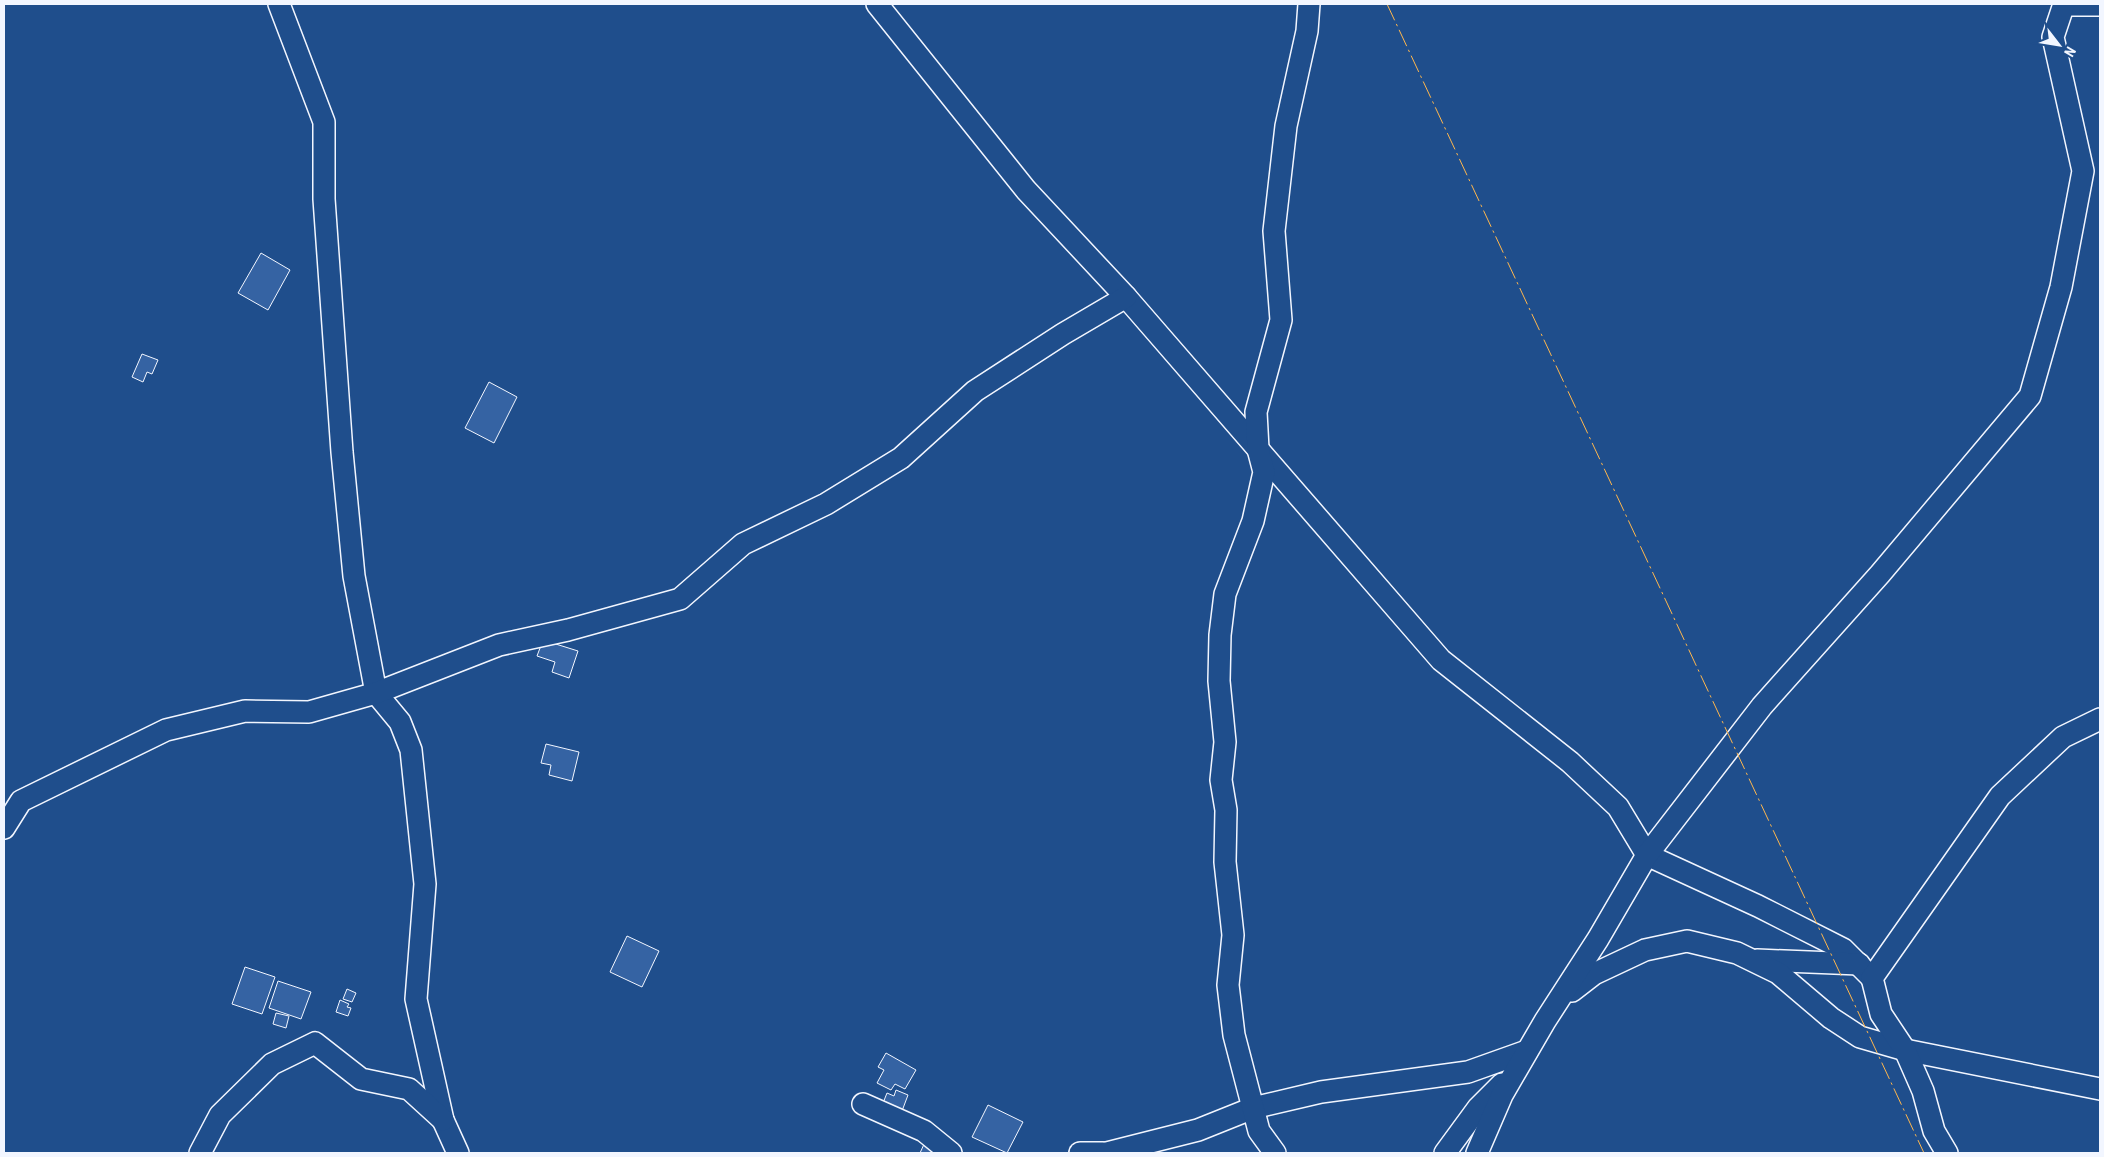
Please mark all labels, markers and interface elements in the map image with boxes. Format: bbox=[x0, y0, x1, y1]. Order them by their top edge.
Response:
north arrow bbox=[2034, 20, 2084, 70]
text: N bbox=[2061, 44, 2079, 59]

